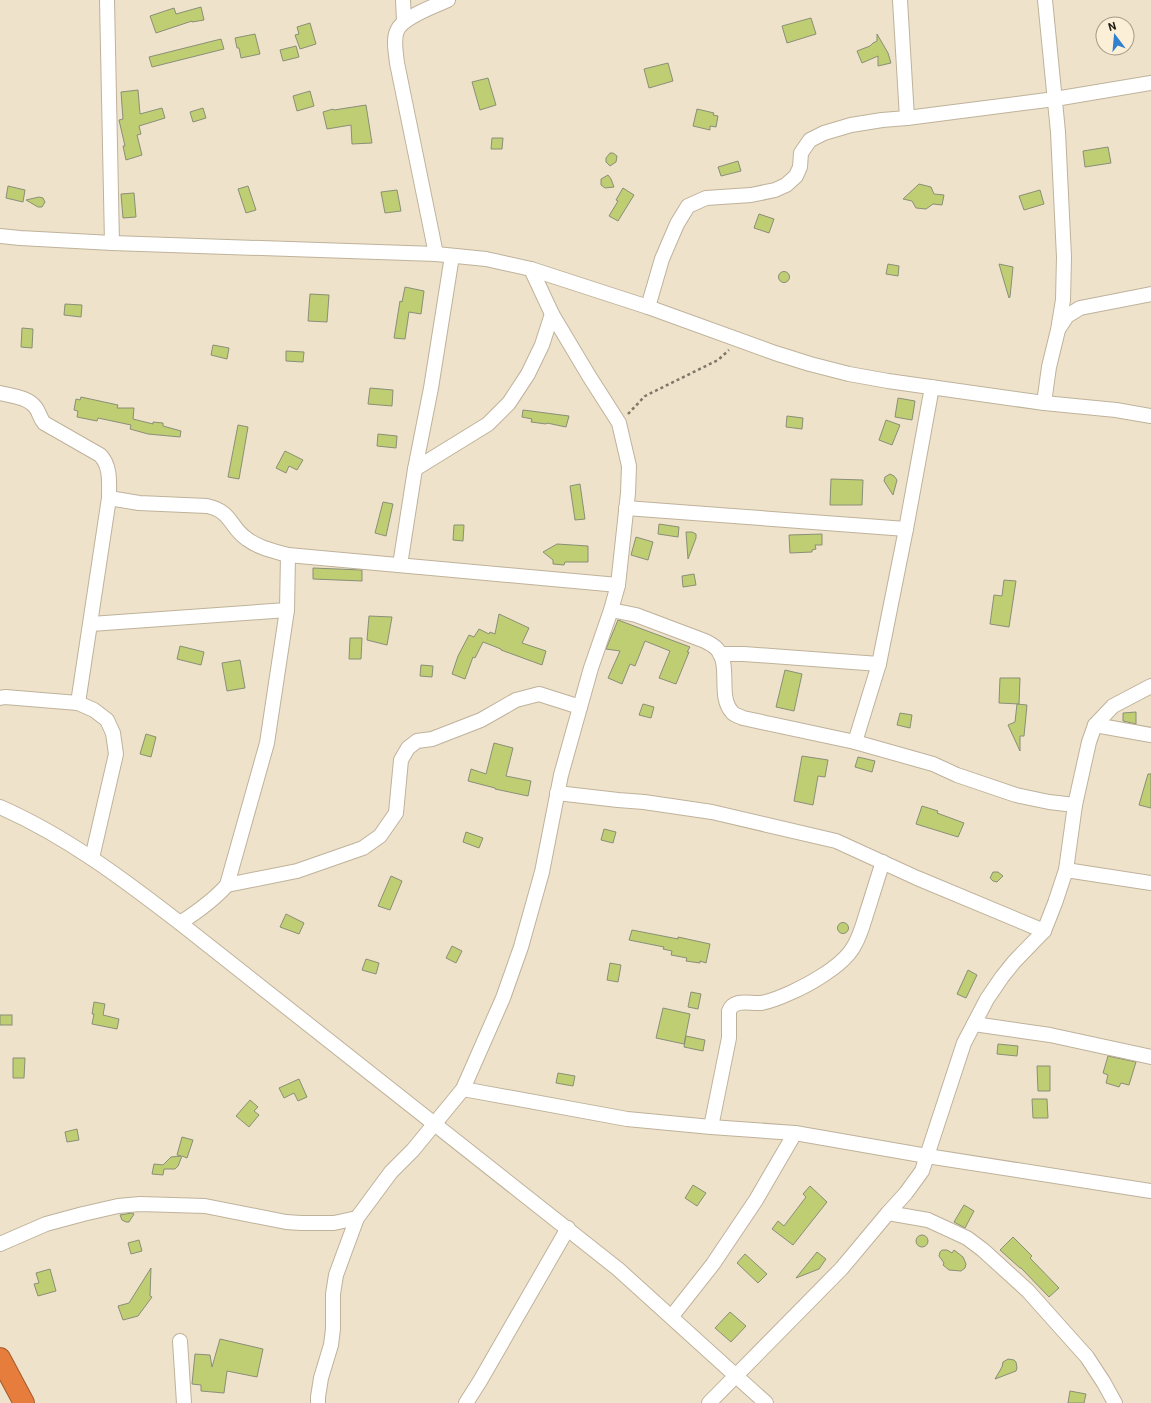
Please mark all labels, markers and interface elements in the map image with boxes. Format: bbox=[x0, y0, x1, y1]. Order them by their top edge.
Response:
north arrow bbox=[1095, 16, 1135, 56]
text: N bbox=[1107, 19, 1118, 34]

